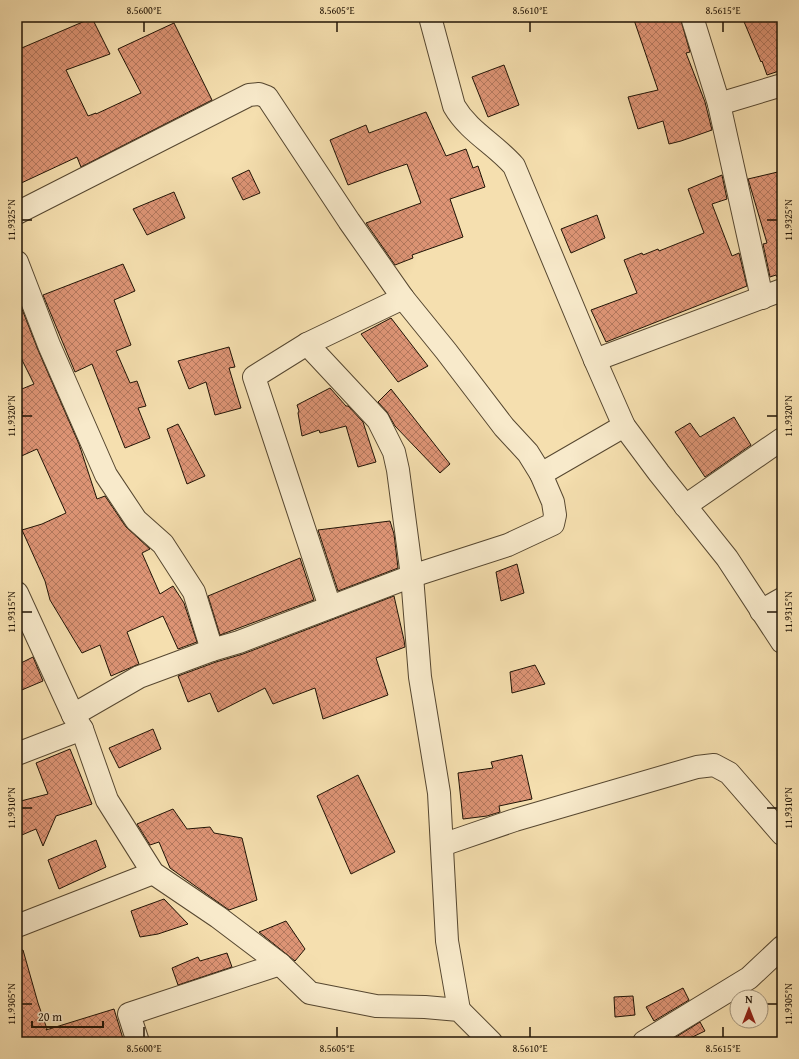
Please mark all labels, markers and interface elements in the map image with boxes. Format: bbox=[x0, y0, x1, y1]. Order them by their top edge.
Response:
text: 8.5600°E bbox=[126, 3, 162, 18]
text: 8.5605°E bbox=[319, 3, 355, 18]
text: 8.5610°E bbox=[512, 3, 548, 18]
text: 8.5615°E bbox=[705, 3, 741, 18]
text: 11.9325°N bbox=[4, 199, 19, 241]
text: 11.9325°N bbox=[781, 199, 796, 241]
text: 11.9320°N bbox=[4, 395, 19, 437]
text: 11.9320°N bbox=[781, 395, 796, 437]
text: 11.9315°N bbox=[4, 591, 19, 633]
text: 11.9315°N bbox=[781, 591, 796, 633]
text: 11.9310°N bbox=[4, 787, 19, 829]
text: 11.9310°N bbox=[781, 787, 796, 829]
text: 11.9305°N bbox=[4, 983, 19, 1025]
text: 11.9305°N bbox=[781, 983, 796, 1025]
north arrow bbox=[729, 989, 769, 1029]
text: N bbox=[745, 991, 753, 1007]
scale bar bbox=[32, 1003, 103, 1029]
text: 20 m bbox=[38, 1008, 62, 1025]
text: 8.5600°E bbox=[126, 1041, 162, 1056]
text: 8.5605°E bbox=[319, 1041, 355, 1056]
text: 8.5610°E bbox=[512, 1041, 548, 1056]
text: 8.5615°E bbox=[705, 1041, 741, 1056]

